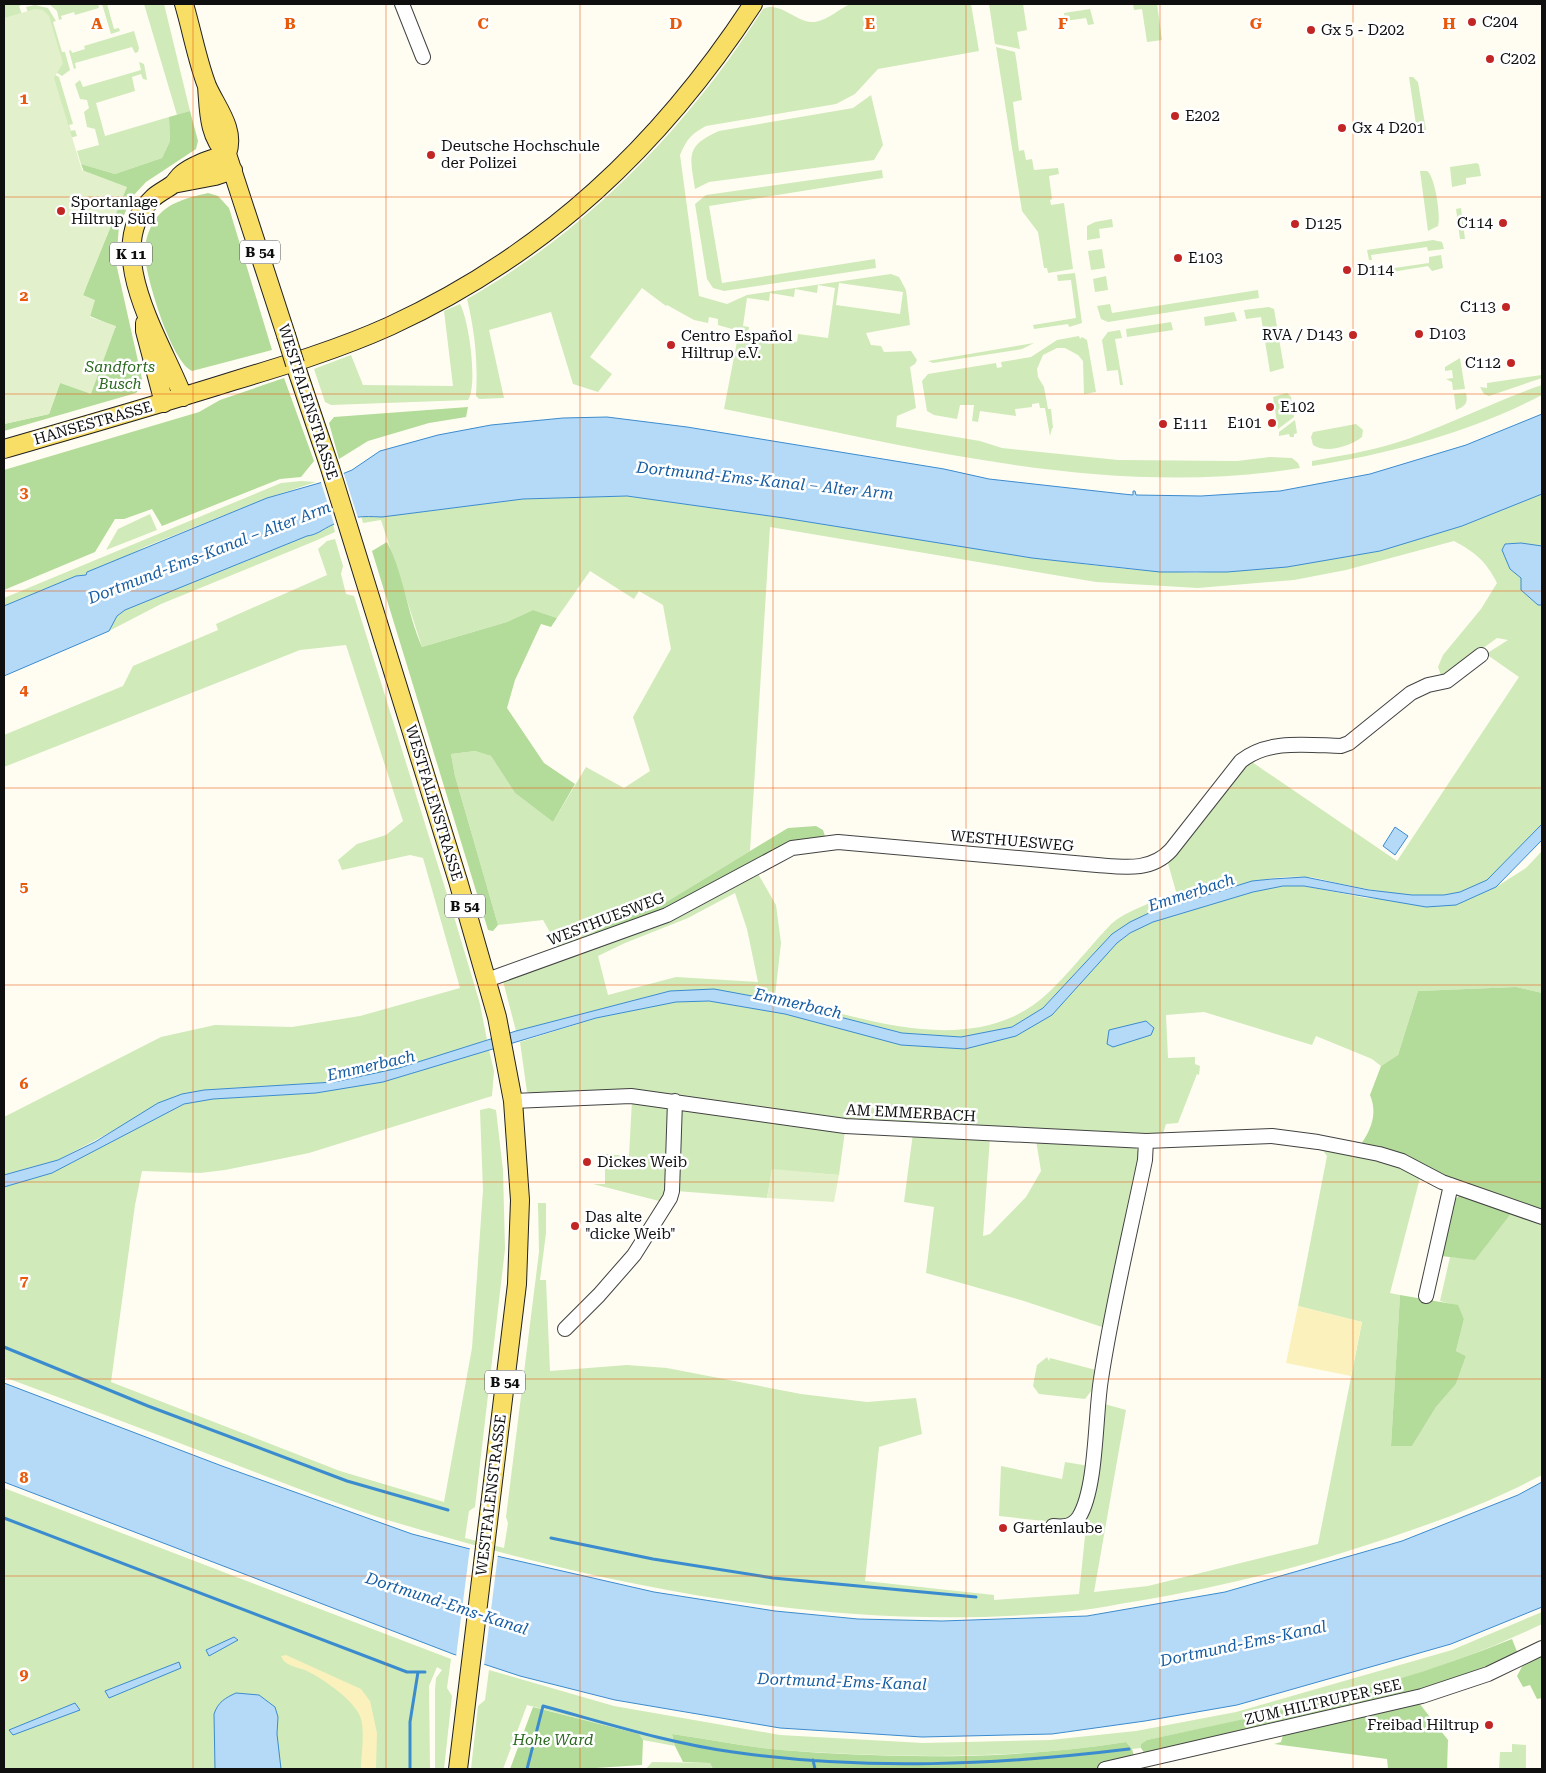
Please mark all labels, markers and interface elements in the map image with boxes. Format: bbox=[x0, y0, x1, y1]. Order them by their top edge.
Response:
place label: C204 bbox=[1482, 13, 1519, 31]
text: A bbox=[91, 14, 103, 33]
text: B bbox=[284, 14, 296, 33]
text: C bbox=[477, 14, 489, 33]
text: D bbox=[670, 14, 683, 33]
text: E bbox=[865, 14, 875, 33]
text: F bbox=[1058, 14, 1068, 33]
text: G bbox=[1250, 14, 1263, 33]
text: H bbox=[1442, 14, 1456, 33]
marker: C204 bbox=[1466, 16, 1478, 28]
place label: Gx 5 - D202 bbox=[1321, 21, 1404, 39]
marker: Gx 5 - D202 bbox=[1305, 24, 1317, 36]
place label: C202 bbox=[1500, 50, 1536, 68]
marker: C202 bbox=[1484, 53, 1496, 65]
text: 1 bbox=[20, 89, 29, 108]
place label: E202 bbox=[1185, 107, 1220, 125]
marker: E202 bbox=[1169, 110, 1181, 122]
place label: Gx 4 D201 bbox=[1352, 119, 1425, 137]
marker: Gx 4 D201 bbox=[1336, 122, 1348, 134]
place label: Deutsche Hochschule der Polizei bbox=[441, 137, 600, 172]
marker: Deutsche Hochschule der Polizei bbox=[425, 149, 437, 161]
place label: Sportanlage Hiltrup Süd bbox=[71, 193, 158, 228]
marker: Sportanlage Hiltrup Süd bbox=[55, 205, 67, 217]
place label: C114 bbox=[1457, 214, 1494, 232]
place label: D125 bbox=[1305, 215, 1342, 233]
marker: C114 bbox=[1497, 217, 1509, 229]
marker: D125 bbox=[1289, 218, 1301, 230]
road number: B 54 bbox=[240, 240, 280, 264]
road number: K 11 bbox=[110, 242, 152, 266]
place label: E103 bbox=[1188, 249, 1223, 267]
marker: E103 bbox=[1172, 252, 1184, 264]
place label: D114 bbox=[1357, 261, 1394, 279]
marker: D114 bbox=[1341, 264, 1353, 276]
text: 2 bbox=[20, 286, 29, 305]
place label: C113 bbox=[1460, 298, 1496, 316]
marker: C113 bbox=[1500, 301, 1512, 313]
street label: WESTFALENSTRASSE bbox=[274, 322, 342, 482]
place label: D103 bbox=[1429, 325, 1466, 343]
place label: RVA / D143 bbox=[1262, 326, 1343, 344]
place label: Centro Español Hiltrup e.V. bbox=[681, 327, 793, 362]
marker: D103 bbox=[1413, 328, 1425, 340]
marker: RVA / D143 bbox=[1347, 329, 1359, 341]
marker: Centro Español Hiltrup e.V. bbox=[665, 339, 677, 351]
place label: C112 bbox=[1465, 354, 1501, 372]
marker: C112 bbox=[1505, 357, 1517, 369]
park label: Sandforts Busch bbox=[84, 358, 155, 393]
street label: HANSESTRASSE bbox=[32, 397, 154, 449]
place label: E102 bbox=[1280, 398, 1315, 416]
marker: E102 bbox=[1264, 401, 1276, 413]
place label: E101 bbox=[1227, 414, 1262, 432]
place label: E111 bbox=[1173, 415, 1208, 433]
marker: E101 bbox=[1266, 417, 1278, 429]
marker: E111 bbox=[1157, 418, 1169, 430]
water label: Dortmund-Ems-Kanal – Alter Arm bbox=[634, 457, 895, 503]
text: 3 bbox=[20, 483, 29, 502]
water label: Dortmund-Ems-Kanal – Alter Arm bbox=[84, 497, 333, 608]
text: 4 bbox=[20, 680, 29, 699]
street label: WESTFALENSTRASSE bbox=[402, 723, 466, 883]
street label: WESTHUESWEG bbox=[950, 827, 1075, 855]
water label: Emmerbach bbox=[1145, 869, 1237, 916]
text: 5 bbox=[20, 877, 29, 896]
street label: WESTHUESWEG bbox=[545, 888, 667, 950]
road number: B 54 bbox=[445, 894, 485, 918]
water label: Emmerbach bbox=[751, 984, 844, 1023]
water label: Emmerbach bbox=[324, 1046, 417, 1085]
text: 6 bbox=[20, 1074, 29, 1093]
street label: AM EMMERBACH bbox=[846, 1101, 976, 1125]
place label: Dickes Weib bbox=[597, 1153, 687, 1171]
marker: Dickes Weib bbox=[581, 1156, 593, 1168]
place label: Das alte "dicke Weib" bbox=[585, 1208, 676, 1243]
marker: Das alte "dicke Weib" bbox=[569, 1220, 581, 1232]
text: 7 bbox=[20, 1271, 29, 1290]
road number: B 54 bbox=[485, 1370, 525, 1394]
street label: WESTFALENSTRASSE bbox=[472, 1413, 510, 1577]
text: 8 bbox=[20, 1468, 29, 1487]
place label: Gartenlaube bbox=[1013, 1519, 1103, 1537]
marker: Gartenlaube bbox=[997, 1522, 1009, 1534]
water label: Dortmund-Ems-Kanal bbox=[362, 1568, 531, 1639]
water label: Dortmund-Ems-Kanal bbox=[1157, 1617, 1328, 1671]
text: 9 bbox=[20, 1665, 29, 1684]
water label: Dortmund-Ems-Kanal bbox=[756, 1669, 927, 1694]
street label: ZUM HILTRUPER SEE bbox=[1243, 1675, 1403, 1729]
place label: Freibad Hiltrup bbox=[1367, 1716, 1479, 1734]
marker: Freibad Hiltrup bbox=[1483, 1719, 1495, 1731]
park label: Hohe Ward bbox=[512, 1731, 593, 1749]

